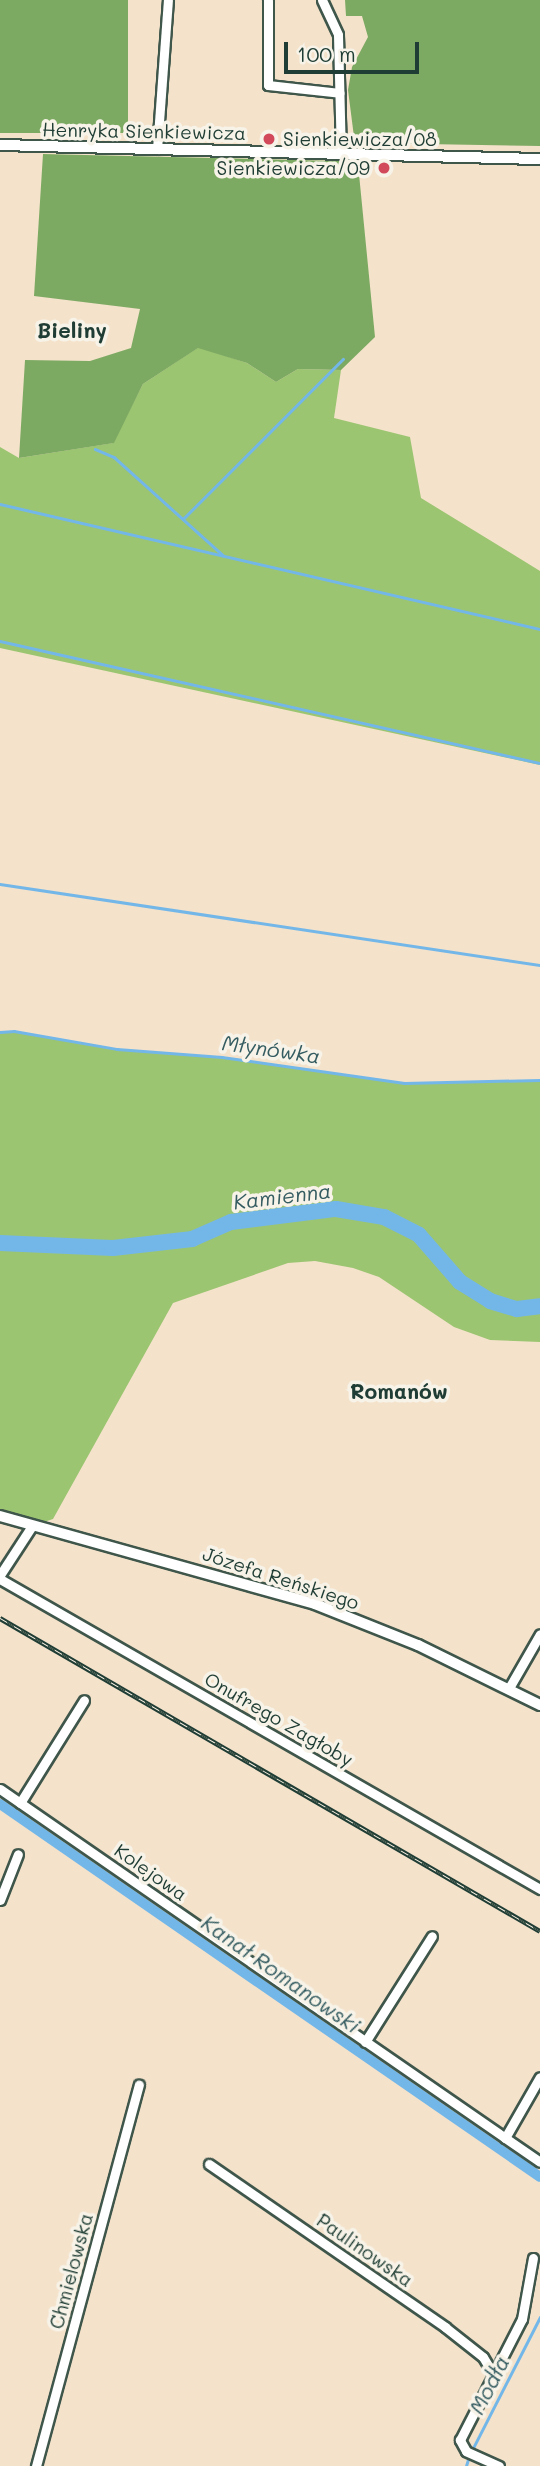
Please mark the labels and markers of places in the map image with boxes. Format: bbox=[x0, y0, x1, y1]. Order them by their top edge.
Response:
place label: Sienkiewicza/08 bbox=[283, 128, 437, 150]
marker: Sienkiewicza/08 bbox=[261, 131, 277, 147]
place label: Sienkiewicza/09 bbox=[216, 157, 370, 179]
marker: Sienkiewicza/09 bbox=[376, 160, 392, 176]

